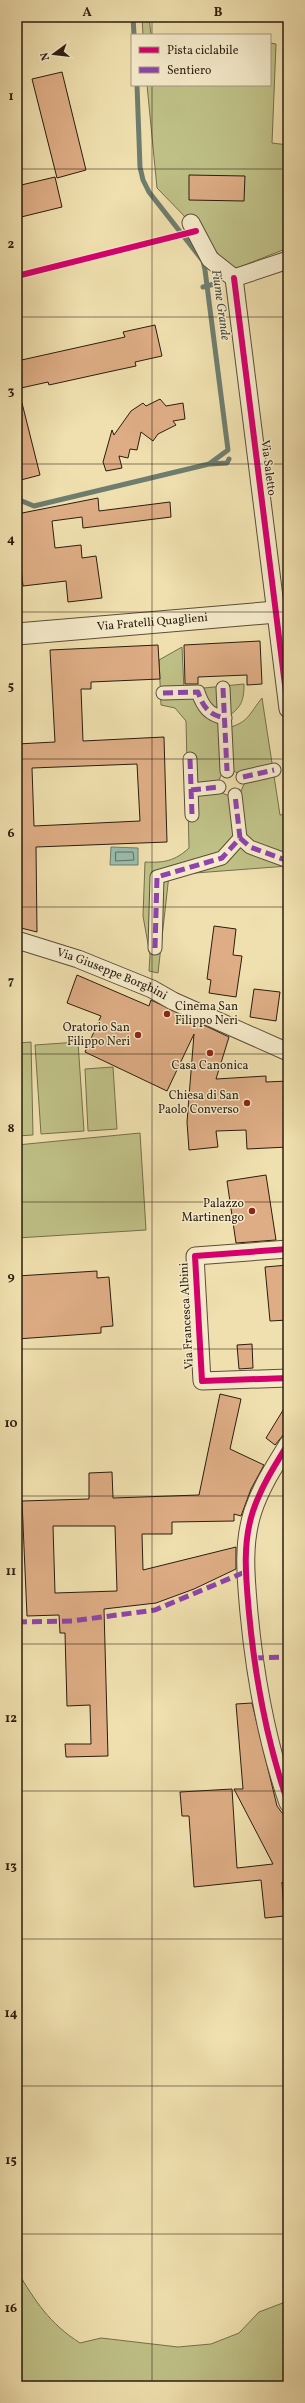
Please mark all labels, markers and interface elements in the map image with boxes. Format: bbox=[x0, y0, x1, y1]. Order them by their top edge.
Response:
text: A bbox=[82, 4, 92, 22]
text: B bbox=[214, 4, 223, 22]
north arrow bbox=[34, 34, 74, 74]
legend bbox=[131, 34, 271, 86]
text: Pista ciclabile bbox=[167, 43, 239, 59]
text: N bbox=[38, 50, 54, 62]
text: Sentiero bbox=[167, 63, 211, 79]
text: 1 bbox=[8, 88, 14, 106]
text: 2 bbox=[8, 236, 15, 254]
water label: Fiume Grande bbox=[206, 269, 234, 342]
text: 3 bbox=[8, 383, 15, 401]
street label: Via Saletto bbox=[257, 439, 279, 497]
text: 4 bbox=[7, 531, 15, 549]
street label: Via Fratelli Quaglieni bbox=[96, 610, 209, 635]
text: 5 bbox=[8, 678, 14, 696]
text: 6 bbox=[7, 825, 15, 843]
street label: Via Giuseppe Borghini bbox=[55, 945, 171, 1004]
text: 7 bbox=[8, 973, 14, 991]
place label: Cinema San Filippo Neri bbox=[175, 999, 238, 1029]
marker: Cinema San Filippo Neri bbox=[162, 1009, 172, 1019]
place label: Oratorio San Filippo Neri bbox=[63, 1020, 130, 1050]
marker: Oratorio San Filippo Neri bbox=[133, 1030, 143, 1040]
marker: Casa Canonica bbox=[205, 1048, 215, 1058]
place label: Casa Canonica bbox=[172, 1058, 248, 1074]
place label: Chiesa di San Paolo Converso bbox=[158, 1088, 239, 1118]
marker: Chiesa di San Paolo Converso bbox=[242, 1098, 252, 1108]
text: 8 bbox=[7, 1120, 15, 1138]
place label: Palazzo Martinengo bbox=[181, 1196, 244, 1226]
marker: Palazzo Martinengo bbox=[247, 1206, 257, 1216]
street label: Via Francesca Albini bbox=[176, 1262, 198, 1370]
text: 9 bbox=[7, 1268, 15, 1286]
text: 10 bbox=[4, 1415, 18, 1433]
text: 11 bbox=[6, 1563, 16, 1581]
text: 12 bbox=[5, 1710, 17, 1728]
text: 13 bbox=[5, 1858, 17, 1876]
text: 14 bbox=[4, 2005, 18, 2023]
text: 15 bbox=[5, 2152, 17, 2170]
text: 16 bbox=[5, 2300, 17, 2318]

